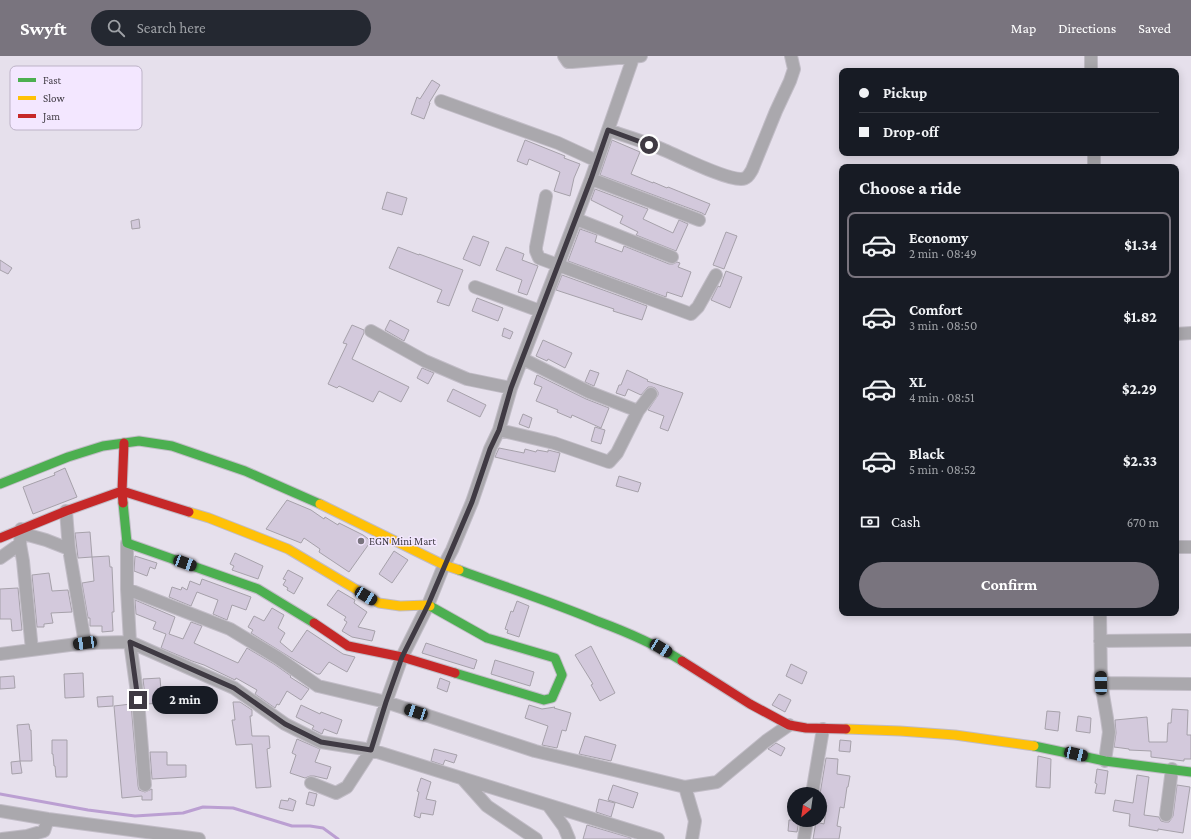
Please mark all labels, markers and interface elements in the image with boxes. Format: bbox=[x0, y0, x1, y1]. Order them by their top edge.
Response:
search box bbox=[91, 10, 371, 46]
icon: search bbox=[105, 17, 127, 39]
text: Swyft bbox=[20, 18, 67, 39]
text: Search here bbox=[137, 20, 206, 36]
text: Map bbox=[1011, 20, 1036, 36]
text: Directions bbox=[1058, 20, 1116, 36]
text: Saved bbox=[1138, 20, 1171, 36]
legend bbox=[10, 66, 142, 130]
text: Fast bbox=[43, 74, 62, 86]
text: Pickup bbox=[883, 85, 927, 101]
text: Slow bbox=[43, 92, 65, 104]
text: Jam bbox=[42, 110, 60, 123]
text: Drop-off bbox=[883, 124, 939, 140]
route start bbox=[640, 136, 658, 154]
text: Choose a ride bbox=[859, 178, 961, 198]
icon: car bbox=[861, 227, 897, 263]
text: Economy bbox=[909, 230, 968, 246]
text: $1.34 bbox=[1124, 237, 1157, 253]
text: 2 min · 08:49 bbox=[909, 246, 977, 261]
icon: car bbox=[861, 299, 897, 335]
text: Comfort bbox=[909, 302, 963, 318]
text: $1.82 bbox=[1123, 309, 1157, 325]
text: 3 min · 08:50 bbox=[909, 318, 977, 333]
icon: car bbox=[861, 371, 897, 407]
text: XL bbox=[909, 374, 926, 390]
text: $2.29 bbox=[1122, 381, 1157, 397]
text: 4 min · 08:51 bbox=[909, 390, 975, 405]
icon: car bbox=[861, 443, 897, 479]
text: Black bbox=[909, 446, 944, 462]
text: $2.33 bbox=[1123, 453, 1157, 469]
text: 5 min · 08:52 bbox=[909, 462, 976, 477]
icon: cash bbox=[859, 511, 881, 533]
text: Cash bbox=[891, 514, 921, 530]
text: 670 m bbox=[1127, 515, 1159, 530]
place label: EGN Mini Mart bbox=[369, 535, 436, 547]
marker: EGN Mini Mart bbox=[356, 536, 366, 546]
car bbox=[172, 553, 198, 573]
button: Confirm bbox=[859, 562, 1159, 608]
car bbox=[353, 585, 379, 607]
car bbox=[72, 635, 98, 651]
car bbox=[648, 637, 674, 659]
car bbox=[1095, 671, 1107, 695]
callout: 2 min bbox=[152, 686, 218, 714]
route end bbox=[129, 691, 147, 709]
text: 2 min bbox=[169, 692, 201, 707]
car bbox=[403, 703, 429, 721]
car bbox=[1063, 745, 1089, 763]
north arrow bbox=[787, 787, 827, 827]
map controls bbox=[787, 787, 827, 827]

